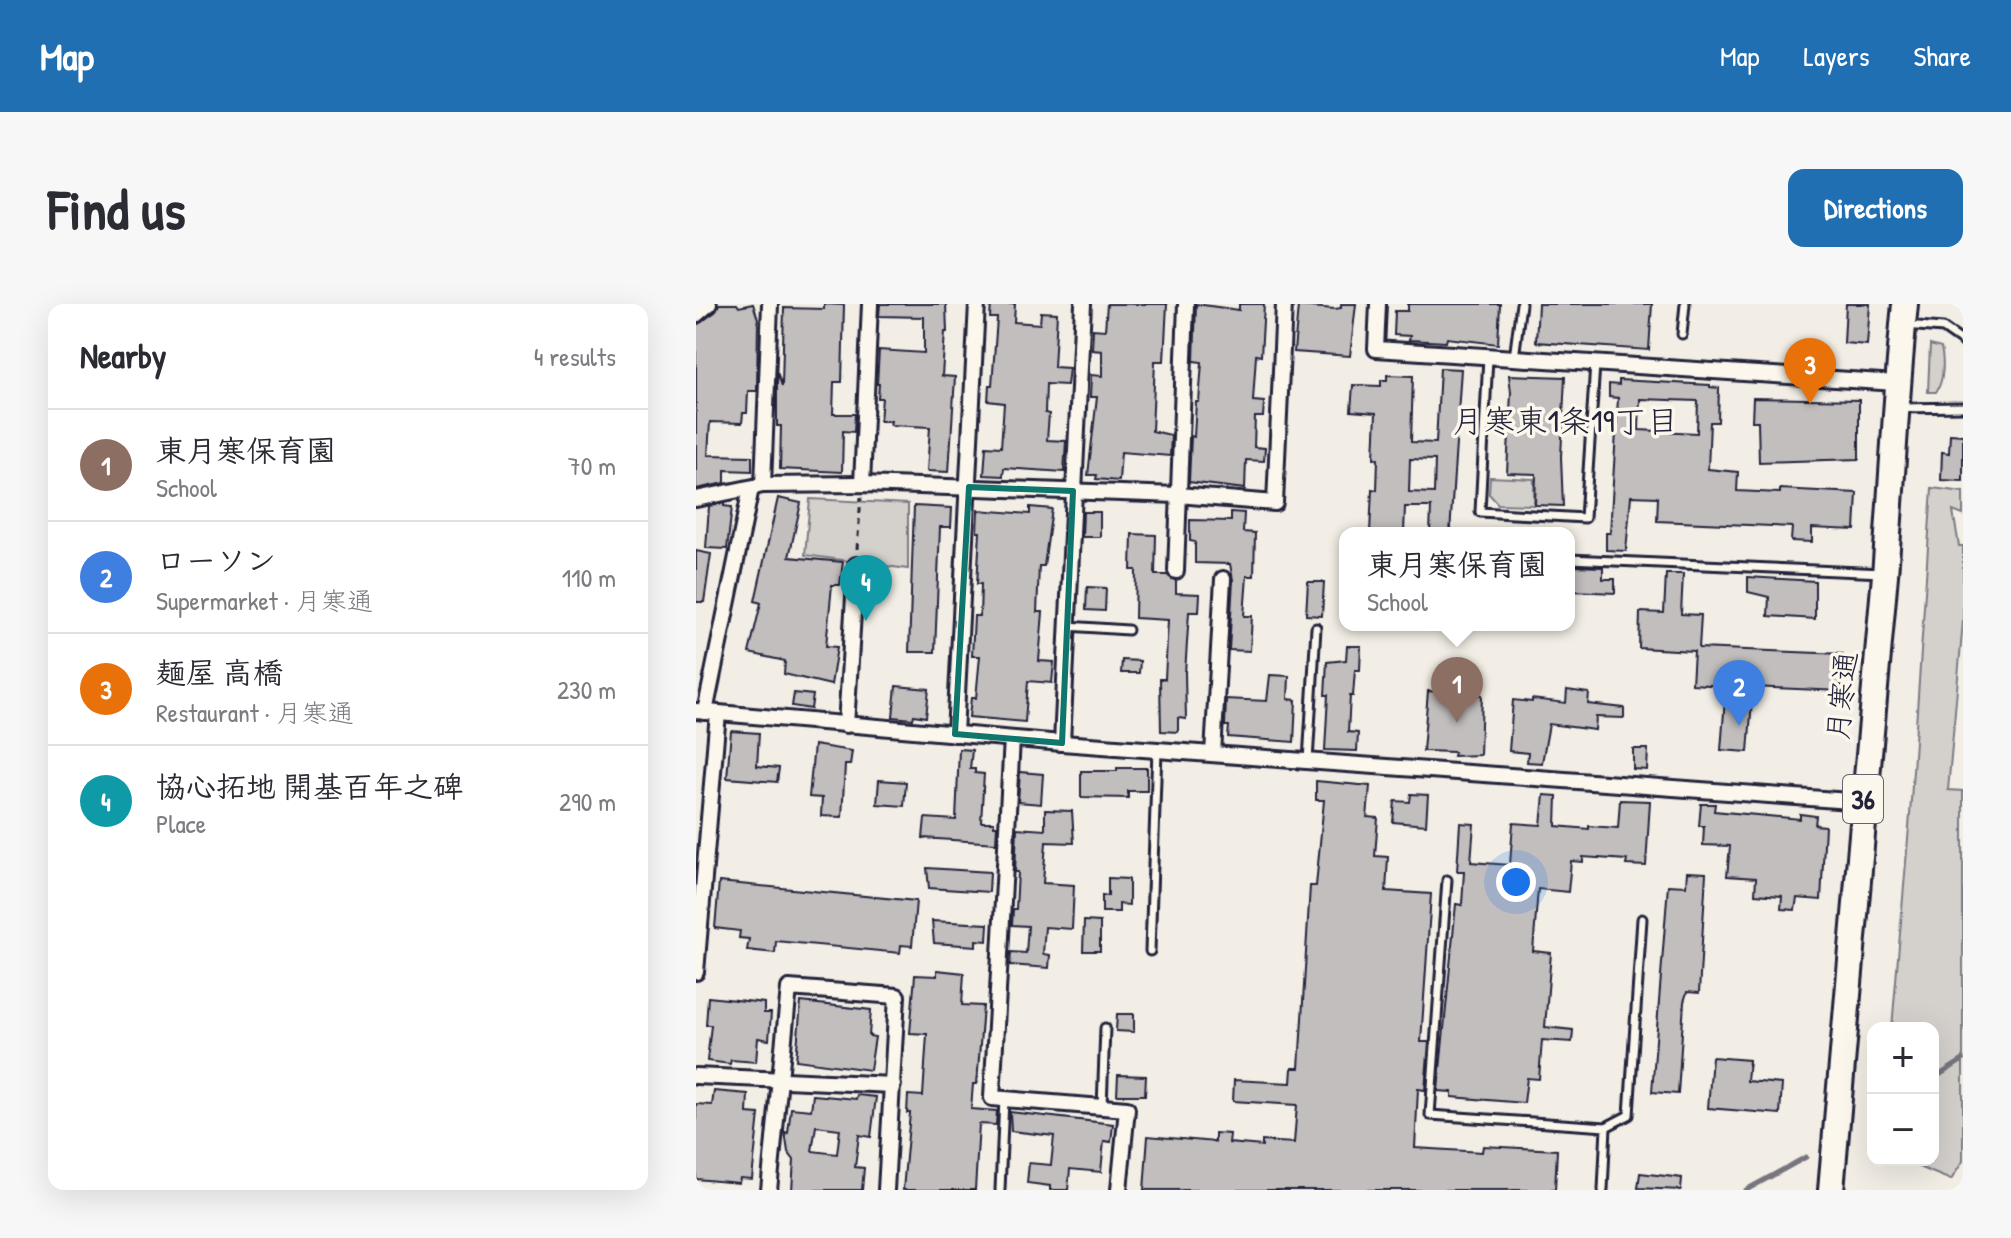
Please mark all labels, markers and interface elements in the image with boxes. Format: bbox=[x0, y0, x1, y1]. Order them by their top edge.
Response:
text: Map bbox=[40, 30, 94, 82]
text: Map bbox=[1720, 37, 1760, 75]
text: Layers bbox=[1804, 37, 1869, 75]
text: Share bbox=[1913, 37, 1971, 75]
button: Directions bbox=[1788, 169, 1963, 247]
text: Find us bbox=[48, 171, 186, 246]
text: Nearby bbox=[80, 333, 166, 379]
pin: 3 bbox=[1784, 338, 1836, 404]
text: 4 results bbox=[534, 339, 616, 374]
district label: 月寒東1条19丁目 bbox=[1452, 399, 1678, 442]
text: 東月寒保育園 bbox=[156, 430, 336, 470]
text: 1 bbox=[101, 448, 111, 483]
text: 70 m bbox=[568, 448, 616, 483]
text: School bbox=[156, 470, 217, 505]
popup bbox=[1339, 527, 1575, 631]
text: ローソン bbox=[156, 540, 276, 580]
text: 東月寒保育園 bbox=[1367, 544, 1547, 584]
pin: 4 bbox=[840, 555, 892, 621]
text: 2 bbox=[100, 560, 112, 595]
text: 110 m bbox=[562, 560, 616, 595]
text: Supermarket · 月寒通 bbox=[156, 583, 373, 618]
text: School bbox=[1367, 584, 1428, 619]
street label: 月寒通 bbox=[1816, 649, 1866, 743]
text: 麺屋 高橋 bbox=[156, 652, 283, 692]
pin: 1 bbox=[1431, 657, 1483, 723]
pin: 2 bbox=[1713, 660, 1765, 726]
text: 3 bbox=[100, 672, 112, 707]
text: 230 m bbox=[557, 672, 616, 707]
text: Restaurant · 月寒通 bbox=[156, 695, 354, 730]
text: 協心拓地 開基百年之碑 bbox=[156, 766, 463, 806]
road number: 36 bbox=[1843, 775, 1883, 823]
text: 4 bbox=[101, 784, 111, 819]
text: 290 m bbox=[559, 784, 616, 819]
text: Place bbox=[156, 806, 206, 841]
your location bbox=[1496, 862, 1536, 902]
map controls bbox=[1867, 1022, 1939, 1166]
button: + bbox=[1867, 1022, 1939, 1094]
button: − bbox=[1867, 1094, 1939, 1166]

